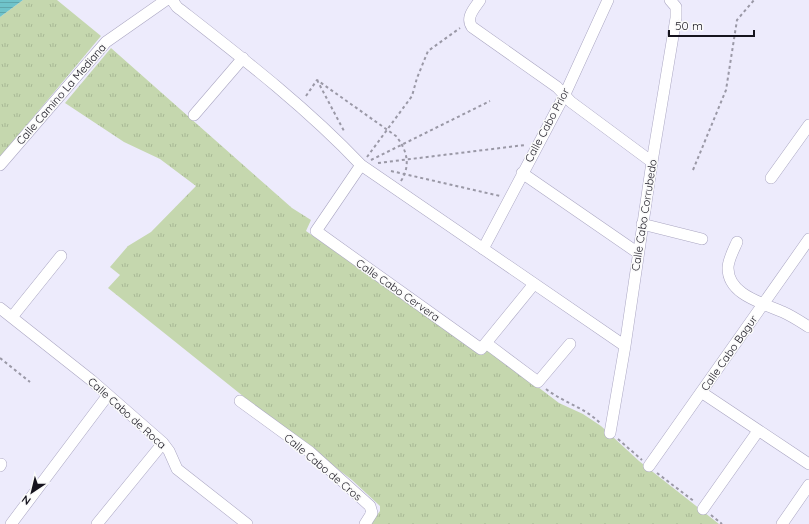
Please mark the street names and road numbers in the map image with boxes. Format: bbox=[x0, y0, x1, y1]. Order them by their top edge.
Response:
street label: Calle Camino La Mediana bbox=[13, 40, 109, 148]
street label: Calle Cabo Prior bbox=[522, 85, 573, 165]
street label: Calle Cabo Corrubedo bbox=[628, 158, 660, 272]
street label: Calle Cabo Cervera bbox=[353, 256, 443, 324]
street label: Calle Cabo Bagur bbox=[698, 312, 761, 394]
street label: Calle Cabo de Roca bbox=[85, 374, 169, 452]
street label: Calle Cabo de Cros bbox=[281, 430, 365, 504]

